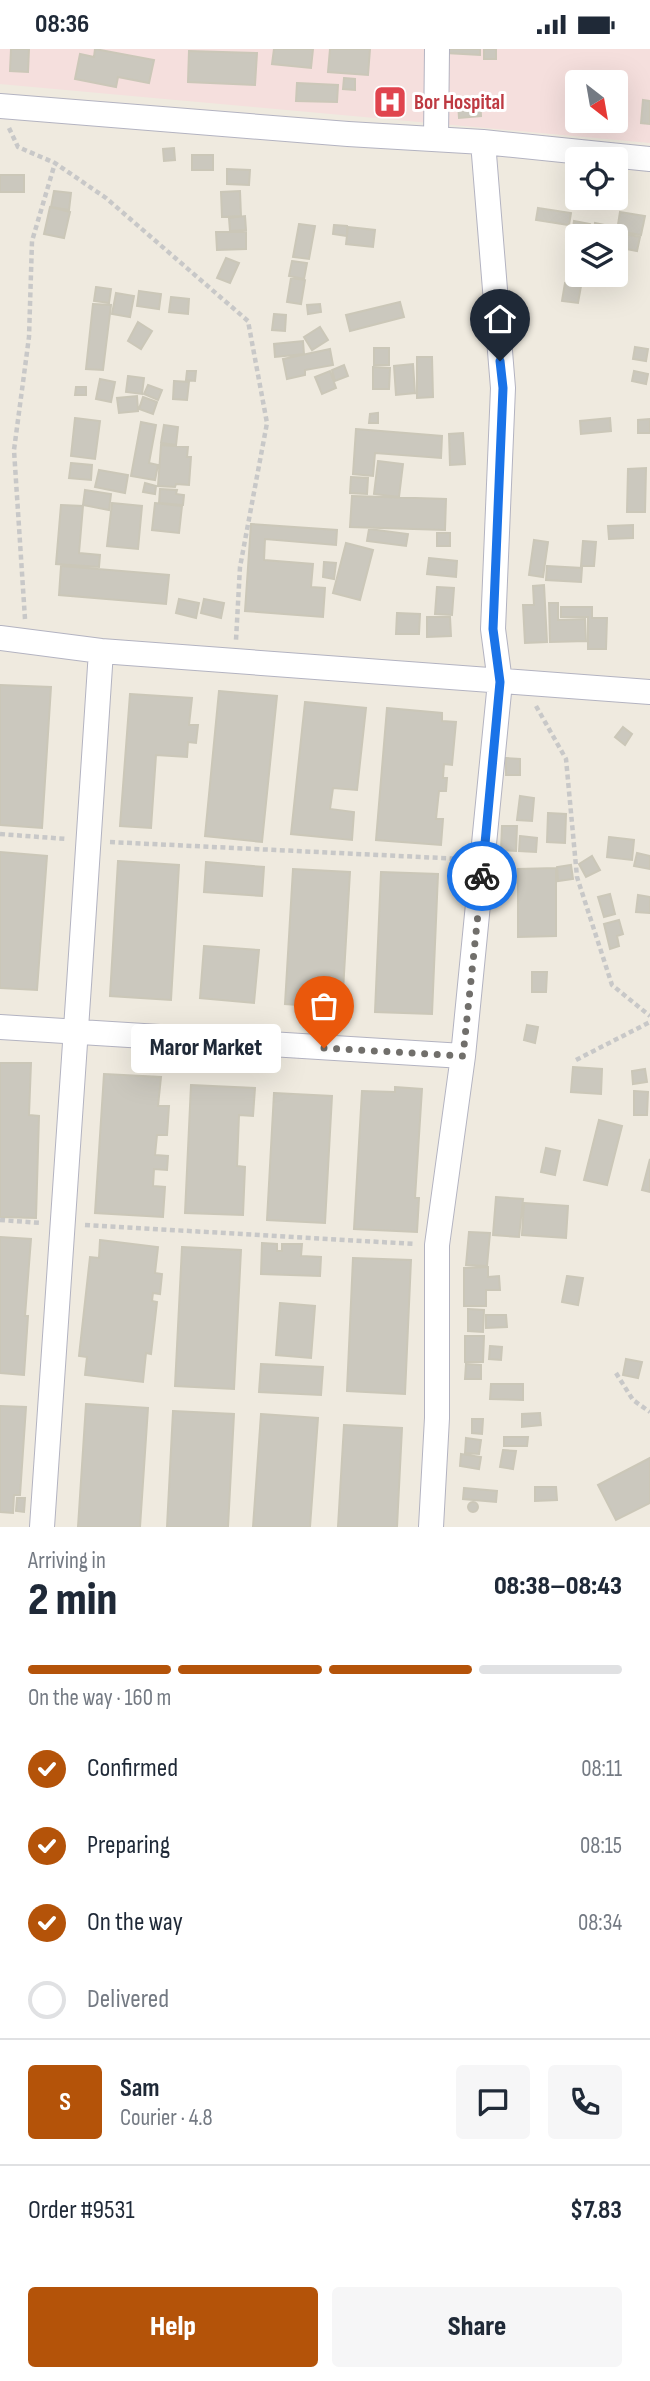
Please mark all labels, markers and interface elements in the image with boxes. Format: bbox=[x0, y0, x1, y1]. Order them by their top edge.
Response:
text: 08:36 bbox=[35, 9, 89, 40]
north arrow bbox=[565, 70, 628, 133]
map controls bbox=[565, 70, 628, 287]
hospital icon: Bor Hospital bbox=[371, 83, 409, 121]
place label: Bor Hospital bbox=[414, 90, 504, 115]
button: locate bbox=[565, 147, 628, 210]
button: layers bbox=[565, 224, 628, 287]
pin bbox=[470, 289, 530, 361]
icon: home bbox=[481, 300, 519, 338]
courier bbox=[447, 841, 517, 911]
icon: bike bbox=[463, 857, 501, 895]
pin bbox=[294, 976, 354, 1048]
icon: bag bbox=[305, 987, 343, 1025]
callout: Maror Market bbox=[132, 1023, 282, 1073]
text: Maror Market bbox=[150, 1034, 262, 1062]
text: Arriving in bbox=[28, 1547, 106, 1575]
text: 08:38–08:43 bbox=[494, 1571, 622, 1602]
text: 2 min bbox=[28, 1573, 117, 1628]
text: On the way · 160 m bbox=[28, 1684, 171, 1712]
icon: check bbox=[28, 1750, 66, 1788]
text: Confirmed bbox=[87, 1753, 178, 1784]
text: 08:11 bbox=[581, 1755, 622, 1783]
icon: check bbox=[28, 1827, 66, 1865]
text: Preparing bbox=[87, 1830, 170, 1861]
text: 08:15 bbox=[580, 1832, 622, 1860]
icon: check bbox=[28, 1904, 66, 1942]
text: On the way bbox=[87, 1907, 183, 1938]
text: 08:34 bbox=[578, 1909, 622, 1937]
text: Delivered bbox=[87, 1984, 169, 2015]
button: chat bbox=[456, 2065, 530, 2139]
button: phone bbox=[548, 2065, 622, 2139]
text: Sam bbox=[120, 2073, 160, 2104]
text: S bbox=[59, 2087, 71, 2118]
text: Courier · 4.8 bbox=[120, 2104, 213, 2132]
text: Order #9531 bbox=[28, 2195, 135, 2226]
text: $7.83 bbox=[570, 2195, 622, 2226]
button: Help bbox=[28, 2287, 318, 2367]
button: Share bbox=[332, 2287, 622, 2367]

